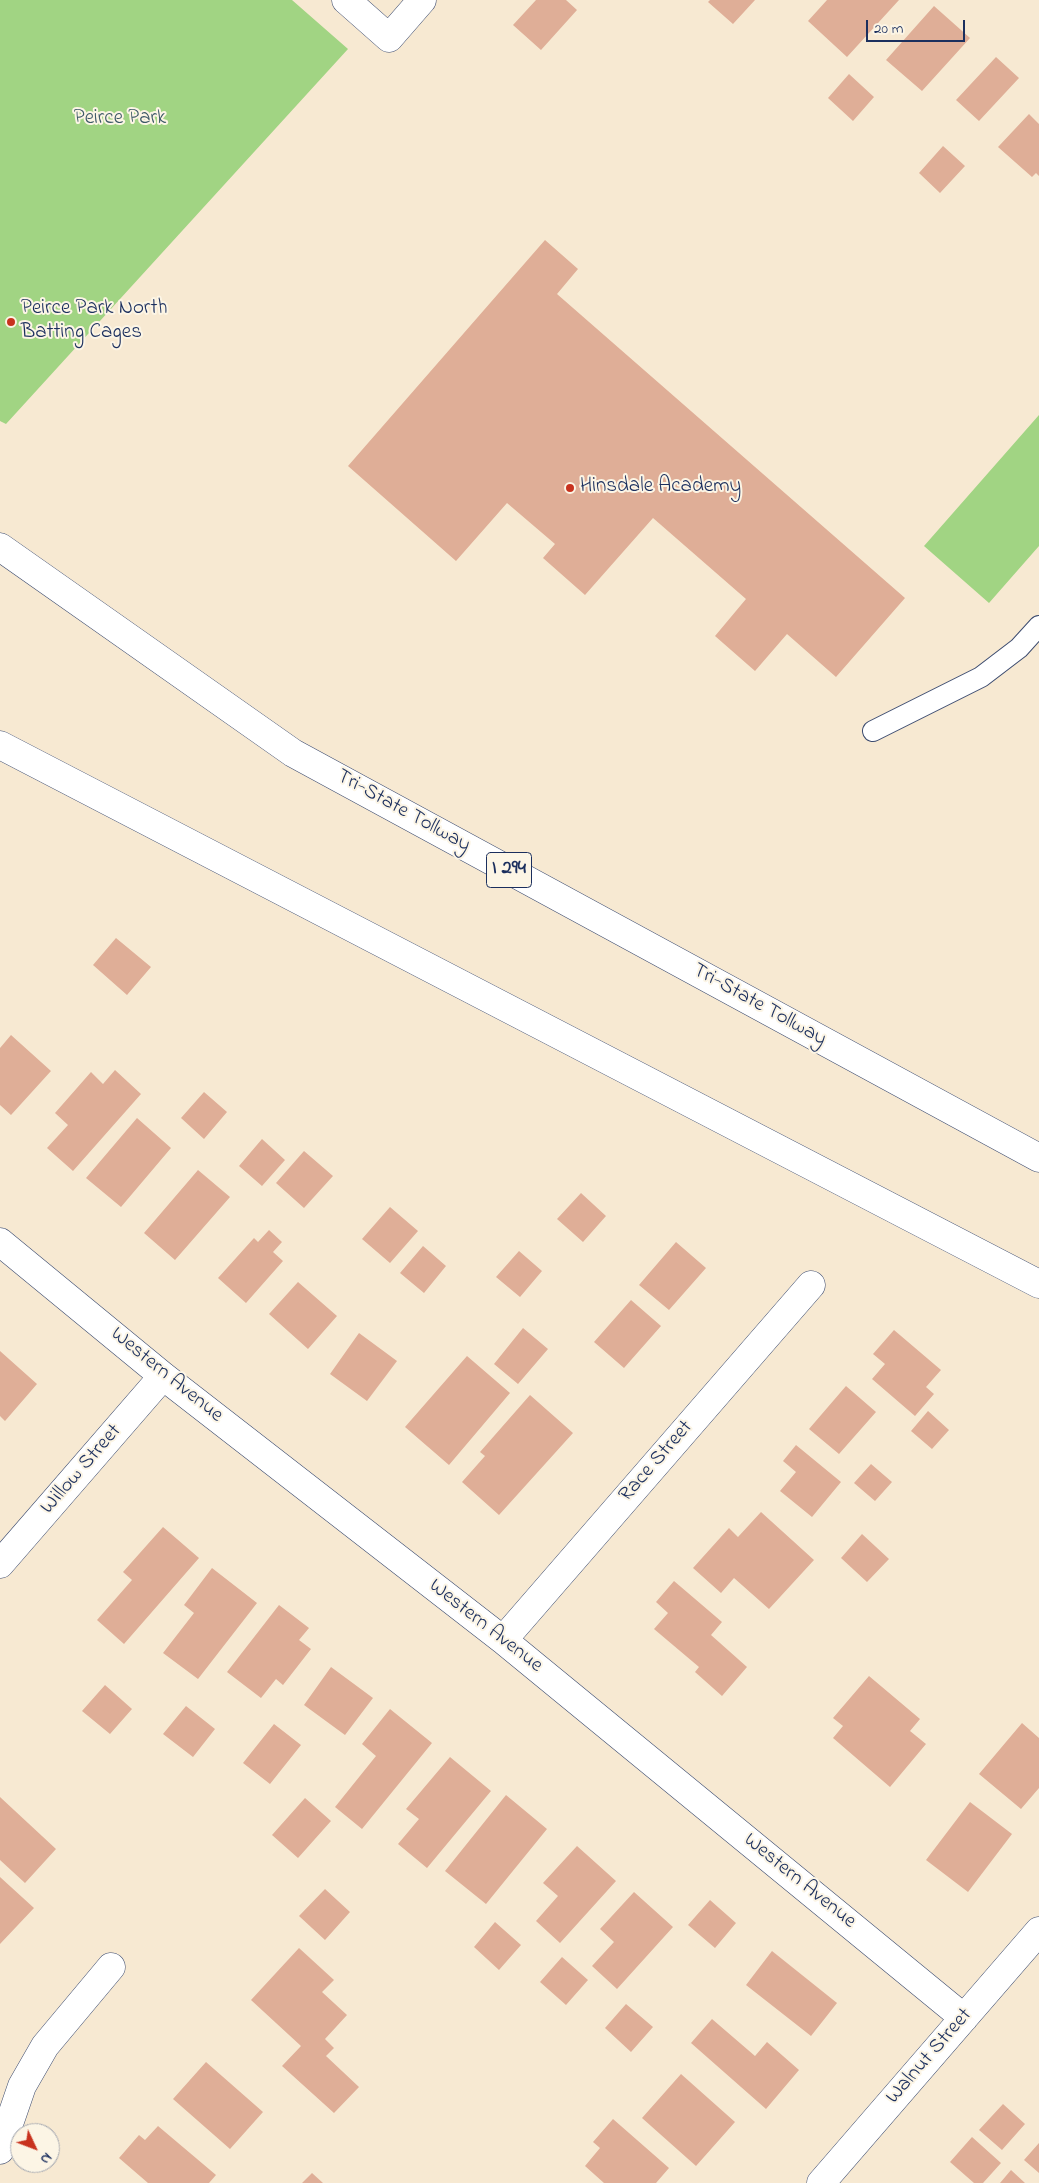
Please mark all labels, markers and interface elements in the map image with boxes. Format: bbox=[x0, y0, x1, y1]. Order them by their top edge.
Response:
scale bar bbox=[869, 10, 968, 42]
text: 20 m bbox=[874, 18, 903, 40]
park label: Peirce Park bbox=[74, 107, 166, 133]
place label: Peirce Park North Batting Cages bbox=[21, 297, 167, 347]
marker: Peirce Park North Batting Cages bbox=[5, 316, 17, 328]
place label: Hinsdale Academy bbox=[580, 475, 741, 501]
marker: Hinsdale Academy bbox=[564, 482, 576, 494]
street label: Tri-State Tollway bbox=[332, 765, 474, 859]
road number: I 294 bbox=[486, 852, 532, 888]
street label: Tri-State Tollway bbox=[688, 959, 830, 1053]
street label: Western Avenue bbox=[105, 1323, 227, 1429]
street label: Race Street bbox=[615, 1416, 699, 1508]
street label: Willow Street bbox=[36, 1420, 128, 1520]
street label: Western Avenue bbox=[423, 1575, 547, 1679]
street label: Western Avenue bbox=[738, 1829, 860, 1935]
street label: Walnut Street bbox=[882, 2004, 978, 2110]
north arrow bbox=[10, 2123, 60, 2173]
text: N bbox=[35, 2147, 57, 2169]

